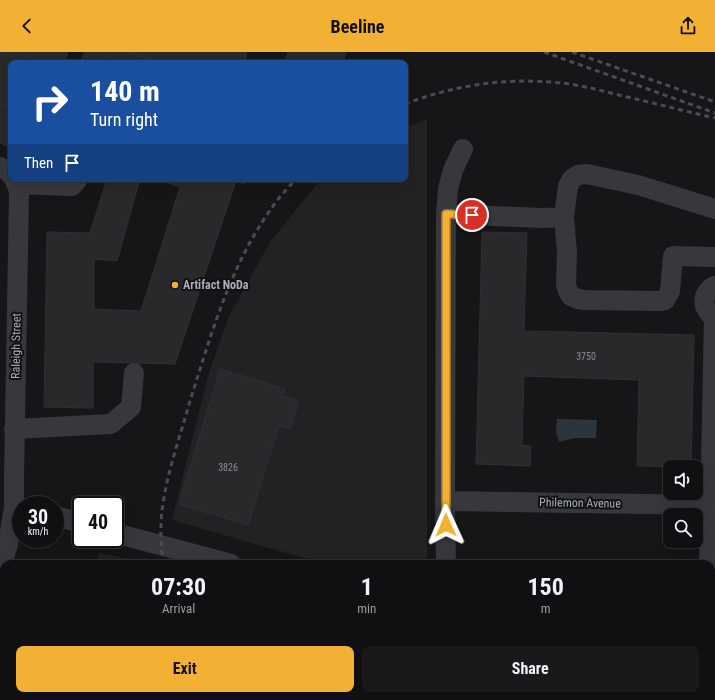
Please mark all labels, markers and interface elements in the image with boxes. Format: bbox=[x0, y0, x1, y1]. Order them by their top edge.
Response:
icon: back bbox=[16, 15, 38, 37]
icon: share bbox=[677, 15, 699, 37]
text: Beeline bbox=[331, 16, 384, 37]
text: 140 m bbox=[90, 75, 160, 108]
icon: right bbox=[24, 76, 76, 128]
text: Turn right bbox=[90, 109, 158, 130]
icon: arrive bbox=[61, 152, 83, 174]
text: Then bbox=[24, 154, 53, 172]
pin bbox=[455, 198, 489, 232]
icon: arrive bbox=[461, 204, 483, 226]
place label: Artifact NoDa bbox=[183, 278, 249, 292]
marker: Artifact NoDa bbox=[170, 280, 180, 290]
street label: Raleigh Street bbox=[8, 313, 24, 379]
house number: 3750 bbox=[576, 351, 596, 362]
map controls bbox=[663, 460, 703, 548]
button: sound bbox=[663, 460, 703, 500]
house number: 3826 bbox=[218, 462, 238, 473]
street label: Philemon Avenue bbox=[539, 495, 621, 511]
speed limit sign: 40 bbox=[72, 496, 124, 548]
position arrow bbox=[425, 504, 467, 546]
text: 30 bbox=[28, 505, 48, 529]
button: search bbox=[663, 508, 703, 548]
text: km/h bbox=[28, 526, 48, 537]
text: 07:30 bbox=[151, 573, 206, 601]
text: 1 bbox=[361, 573, 373, 601]
text: 150 bbox=[527, 573, 564, 601]
text: Arrival bbox=[162, 601, 195, 616]
text: min bbox=[357, 601, 376, 616]
text: m bbox=[541, 601, 551, 616]
button: Exit bbox=[16, 646, 354, 692]
button: Share bbox=[362, 646, 699, 692]

